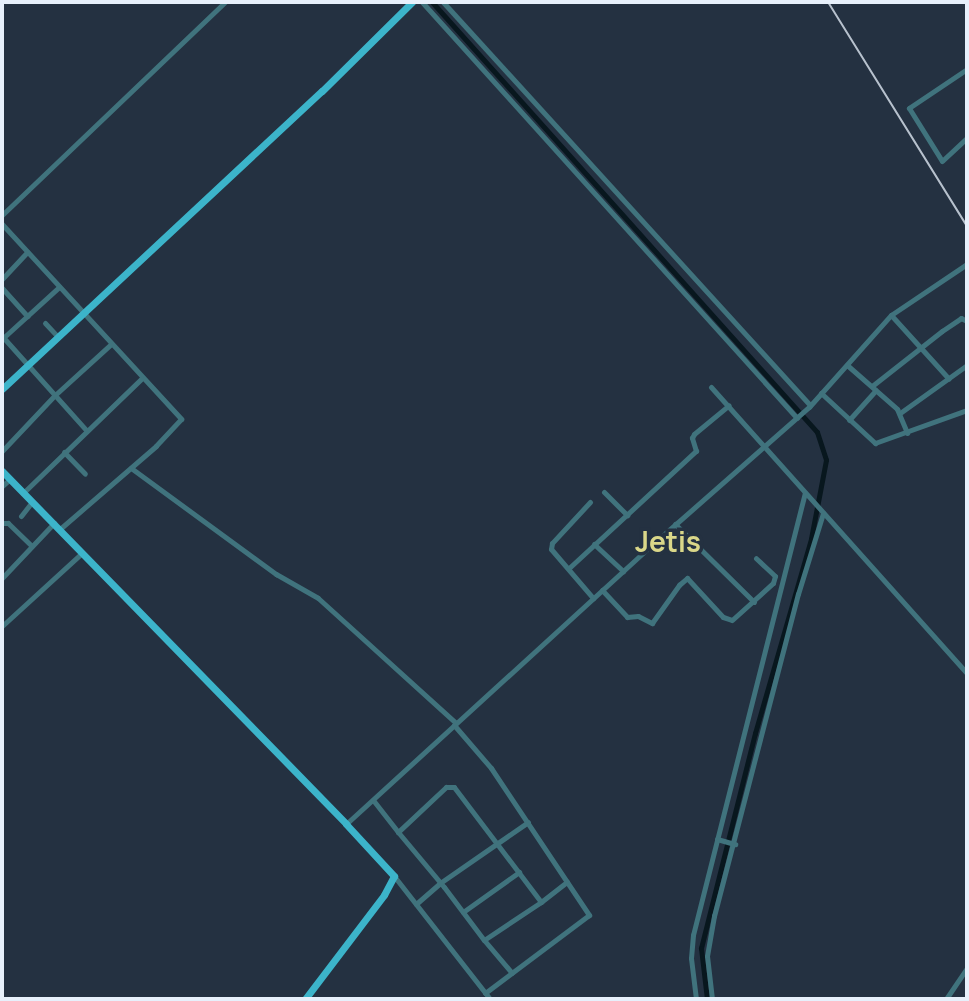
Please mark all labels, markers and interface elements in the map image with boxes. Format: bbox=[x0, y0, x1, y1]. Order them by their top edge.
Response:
district label: Jetis bbox=[635, 524, 701, 558]

